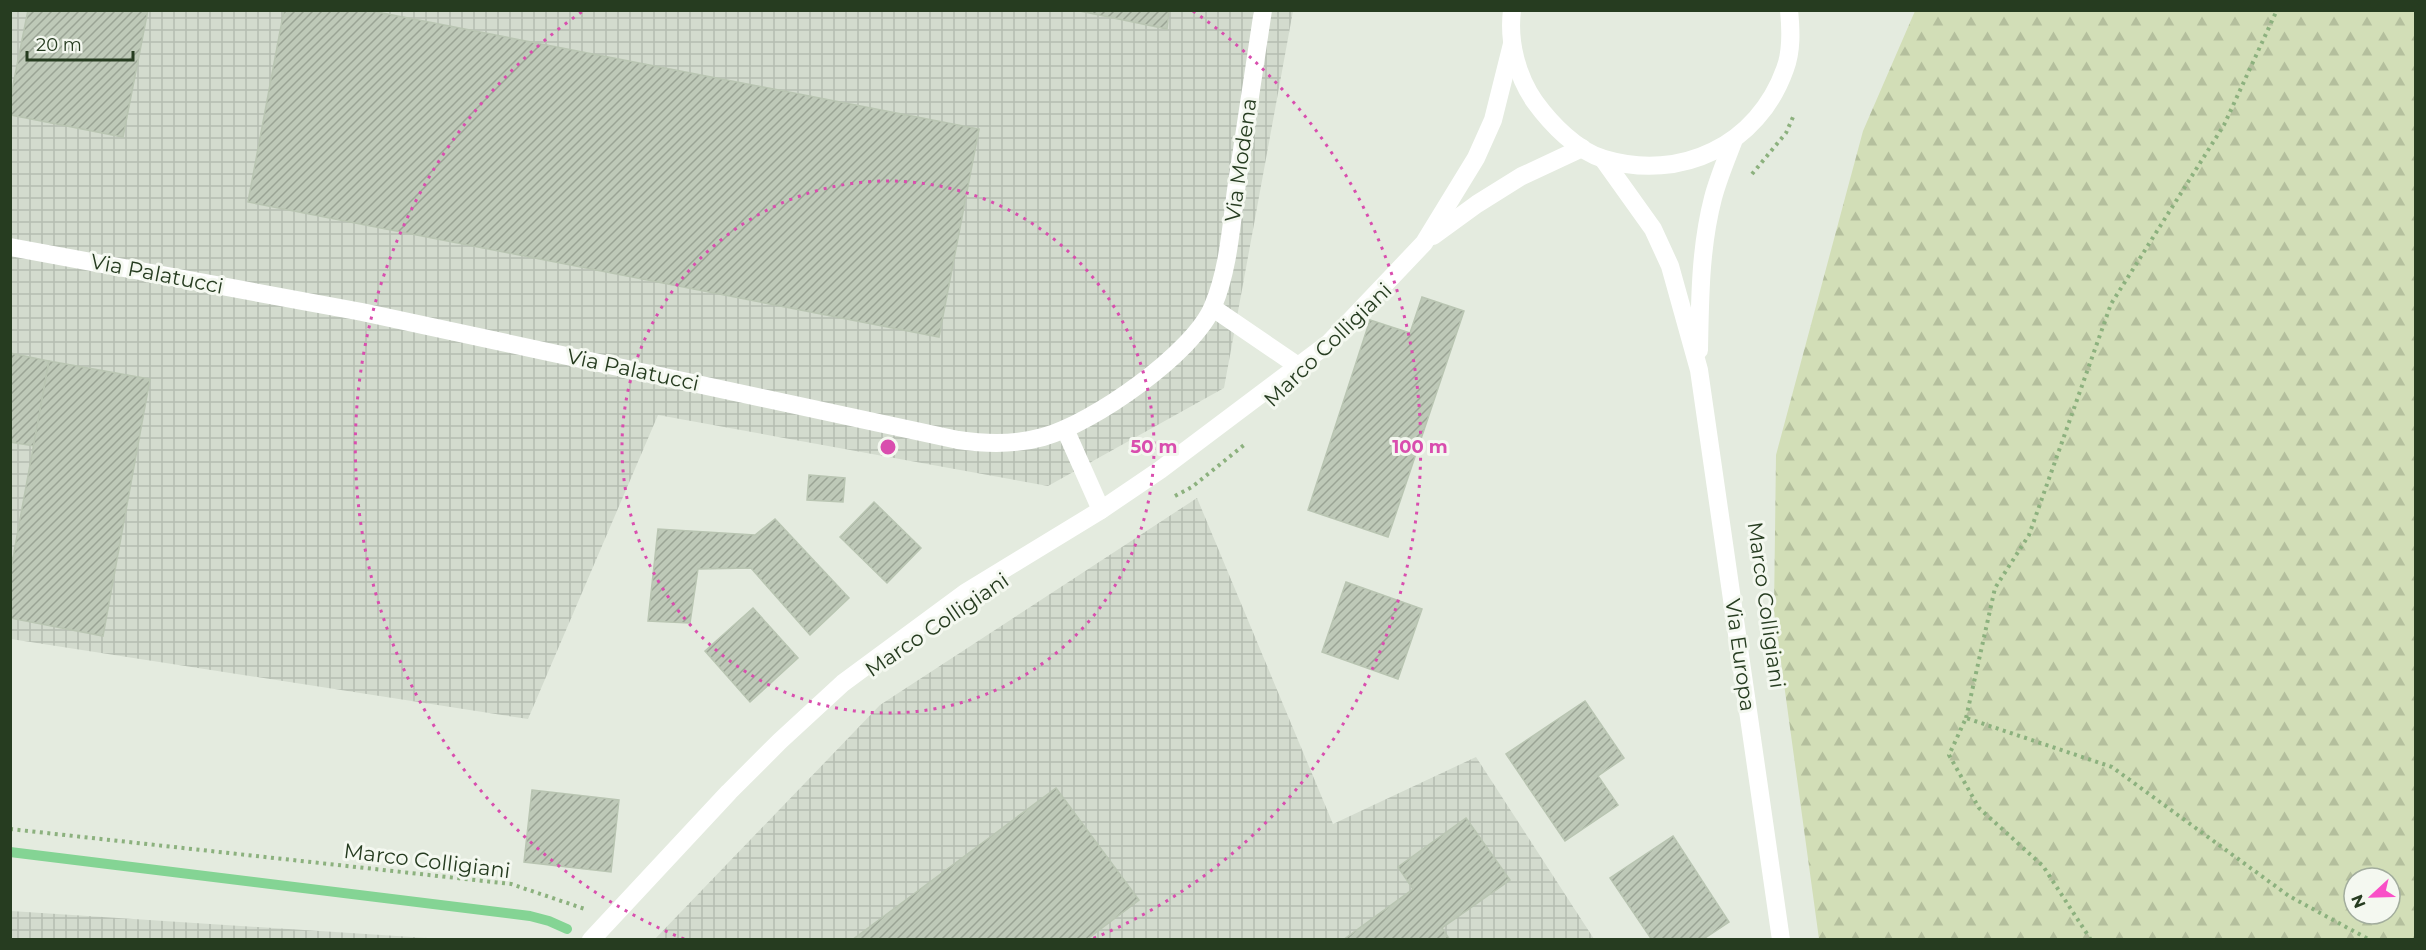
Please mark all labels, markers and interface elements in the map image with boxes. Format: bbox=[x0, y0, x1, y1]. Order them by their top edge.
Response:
scale bar bbox=[27, 24, 134, 62]
text: 20 m bbox=[36, 34, 82, 56]
street label: Via Modena bbox=[1219, 97, 1262, 223]
street label: Via Palatucci bbox=[89, 248, 226, 299]
street label: Marco Colligiani bbox=[1259, 277, 1397, 412]
street label: Via Palatucci bbox=[565, 343, 702, 396]
text: 50 m bbox=[1131, 436, 1177, 458]
text: 100 m bbox=[1392, 436, 1448, 458]
centre of rings bbox=[878, 437, 898, 457]
street label: Marco Colligiani bbox=[1742, 520, 1791, 690]
street label: Marco Colligiani bbox=[860, 567, 1013, 682]
street label: Via Europa bbox=[1720, 597, 1761, 713]
street label: Marco Colligiani bbox=[342, 838, 512, 883]
north arrow bbox=[2342, 866, 2402, 926]
text: N bbox=[2347, 892, 2370, 911]

